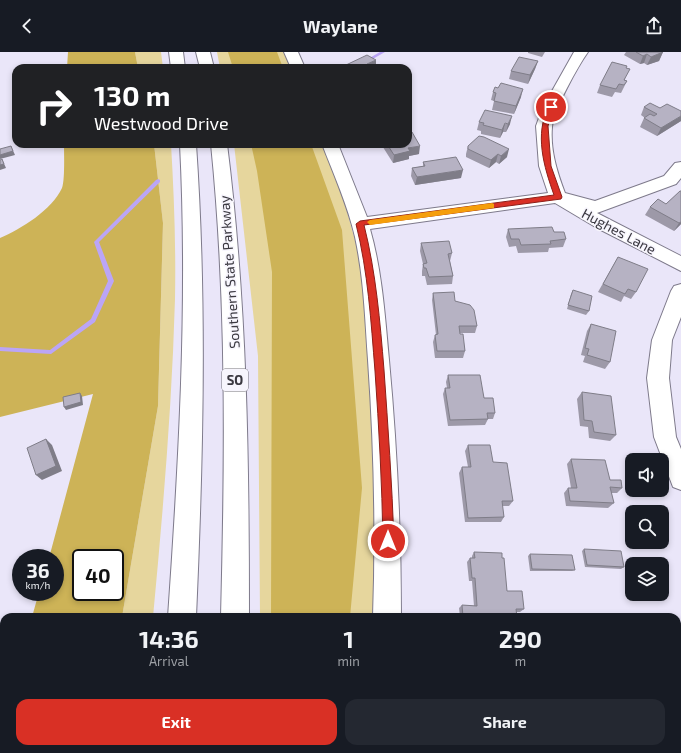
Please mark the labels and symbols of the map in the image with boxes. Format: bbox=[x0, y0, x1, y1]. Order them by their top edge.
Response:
pin bbox=[534, 90, 568, 124]
street label: Southern State Parkway bbox=[215, 194, 243, 349]
street label: Hughes Lane bbox=[579, 204, 659, 258]
road number: SO bbox=[222, 369, 248, 391]
position arrow bbox=[367, 520, 409, 562]
speed limit sign: 40 bbox=[72, 549, 124, 601]

